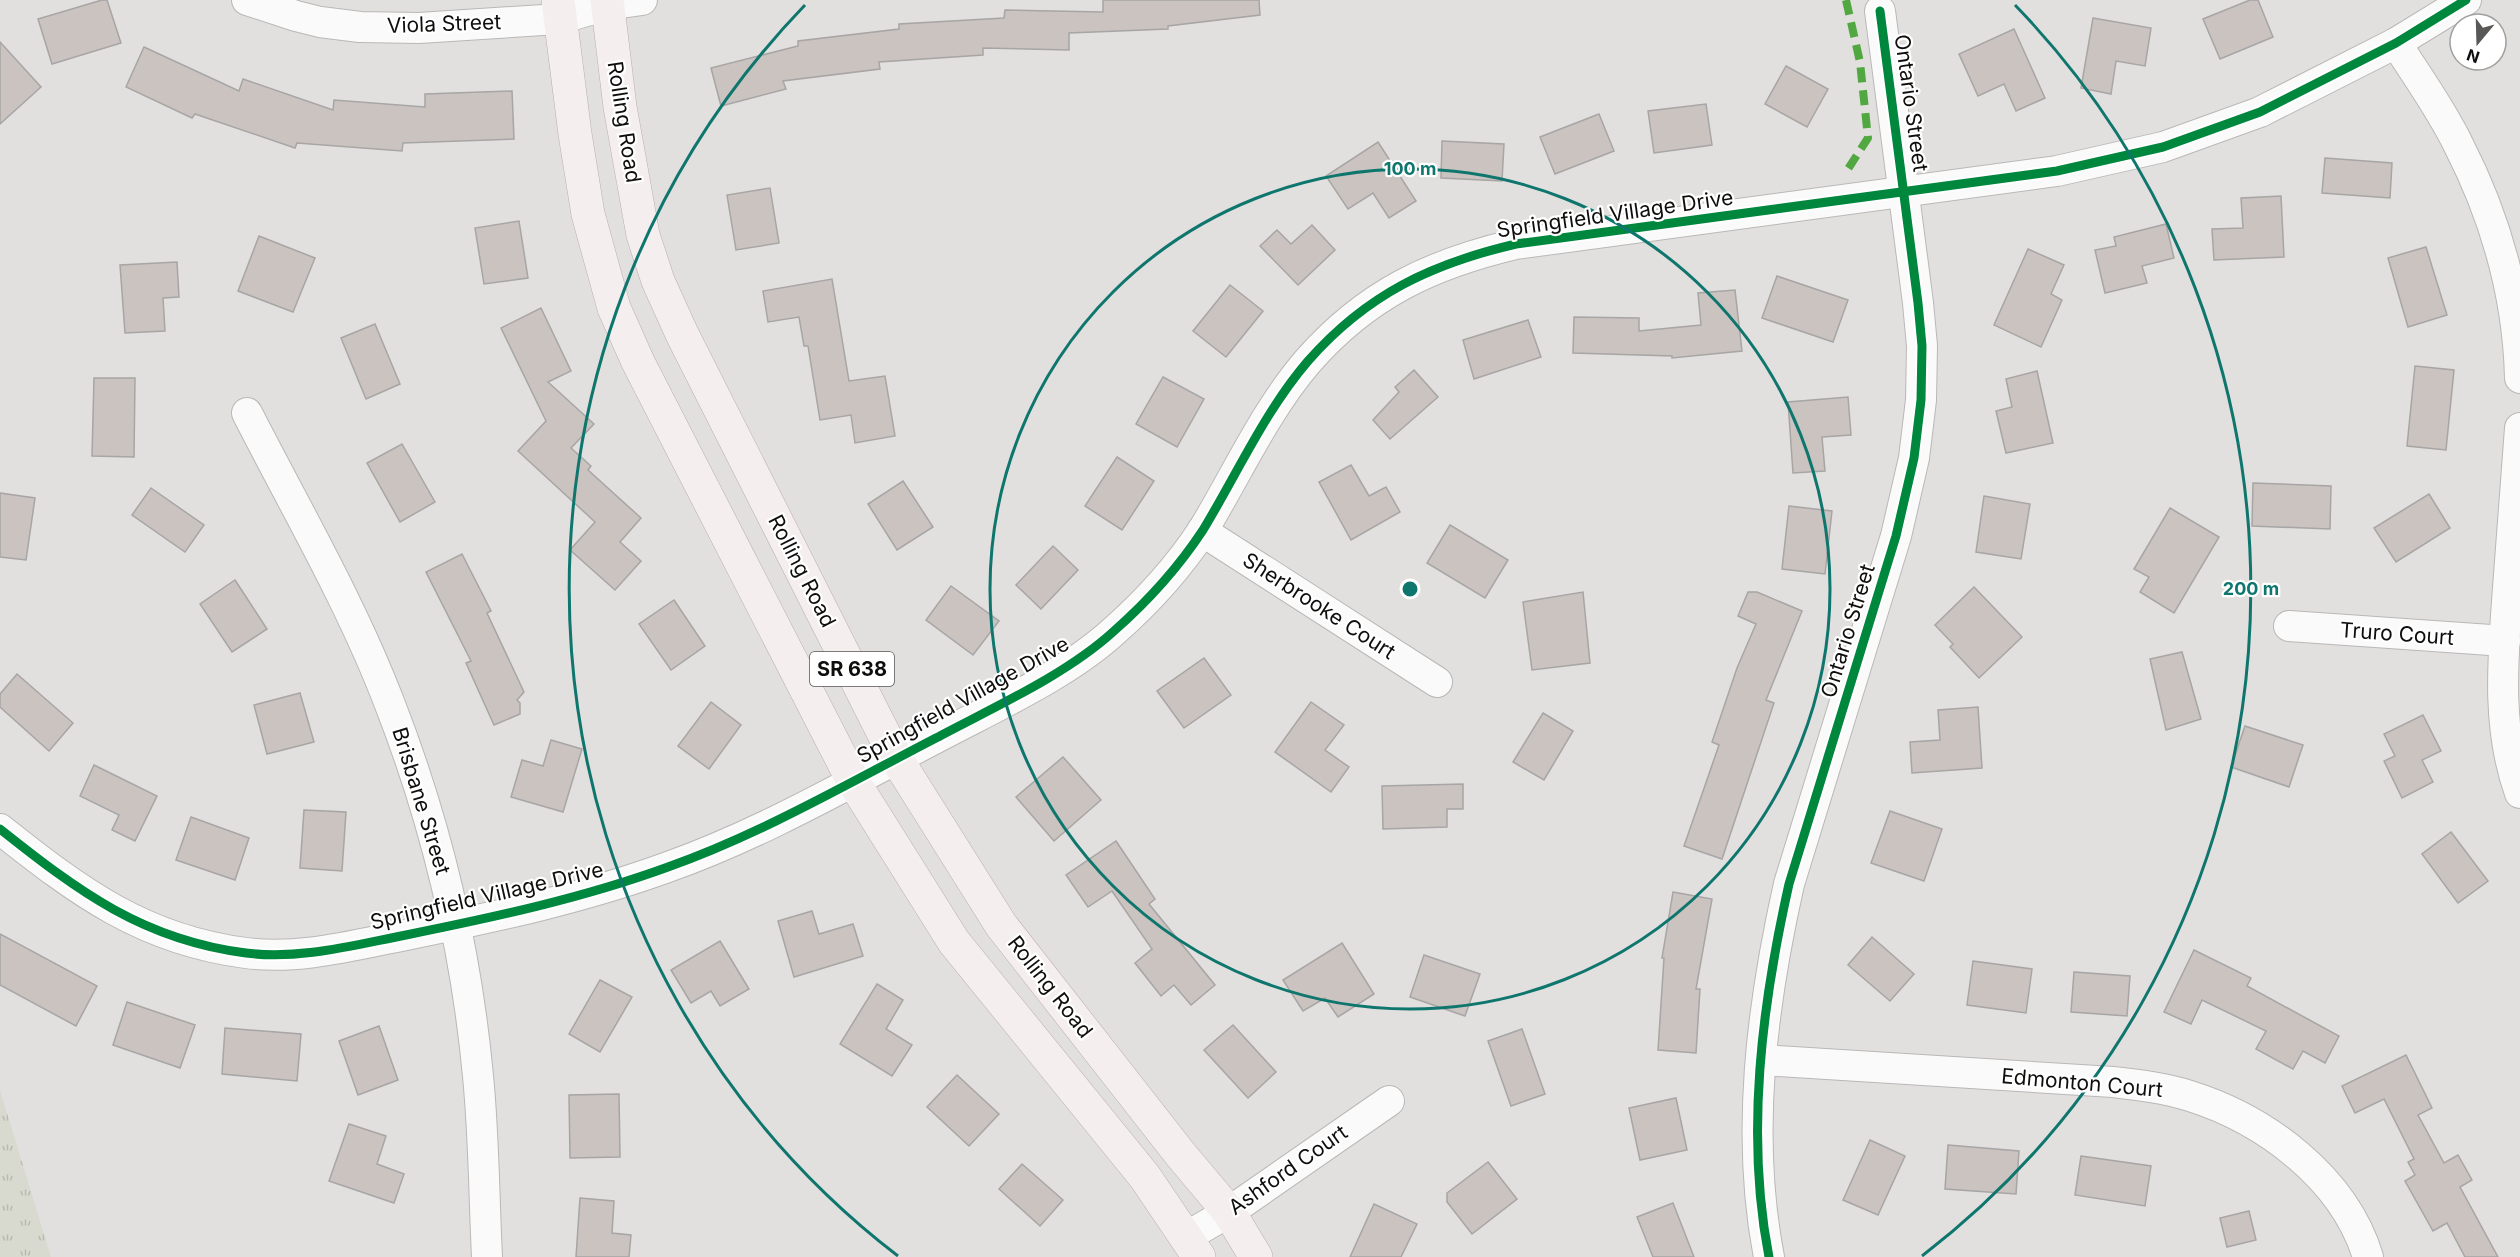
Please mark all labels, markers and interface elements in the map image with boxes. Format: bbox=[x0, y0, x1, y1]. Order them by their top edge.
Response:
street label: Viola Street bbox=[386, 9, 502, 38]
north arrow bbox=[2448, 12, 2508, 72]
street label: Ontario Street bbox=[1889, 33, 1934, 173]
text: N bbox=[2464, 45, 2482, 68]
street label: Rolling Road bbox=[603, 59, 646, 185]
text: 100 m bbox=[1384, 158, 1436, 179]
street label: Springfield Village Drive bbox=[1495, 185, 1735, 242]
street label: Rolling Road bbox=[763, 510, 841, 631]
street label: Sherbrooke Court bbox=[1238, 547, 1400, 664]
street label: Ontario Street bbox=[1815, 561, 1880, 701]
text: 200 m bbox=[2223, 578, 2279, 599]
centre of rings bbox=[1400, 579, 1420, 599]
street label: Truro Court bbox=[2339, 617, 2455, 650]
street label: Springfield Village Drive bbox=[852, 631, 1073, 768]
road number: SR 638 bbox=[810, 652, 894, 686]
street label: Brisbane Street bbox=[387, 724, 456, 878]
street label: Springfield Village Drive bbox=[368, 856, 606, 935]
street label: Rolling Road bbox=[1003, 931, 1098, 1043]
street label: Edmonton Court bbox=[2000, 1063, 2164, 1102]
street label: Ashford Court bbox=[1223, 1119, 1352, 1220]

